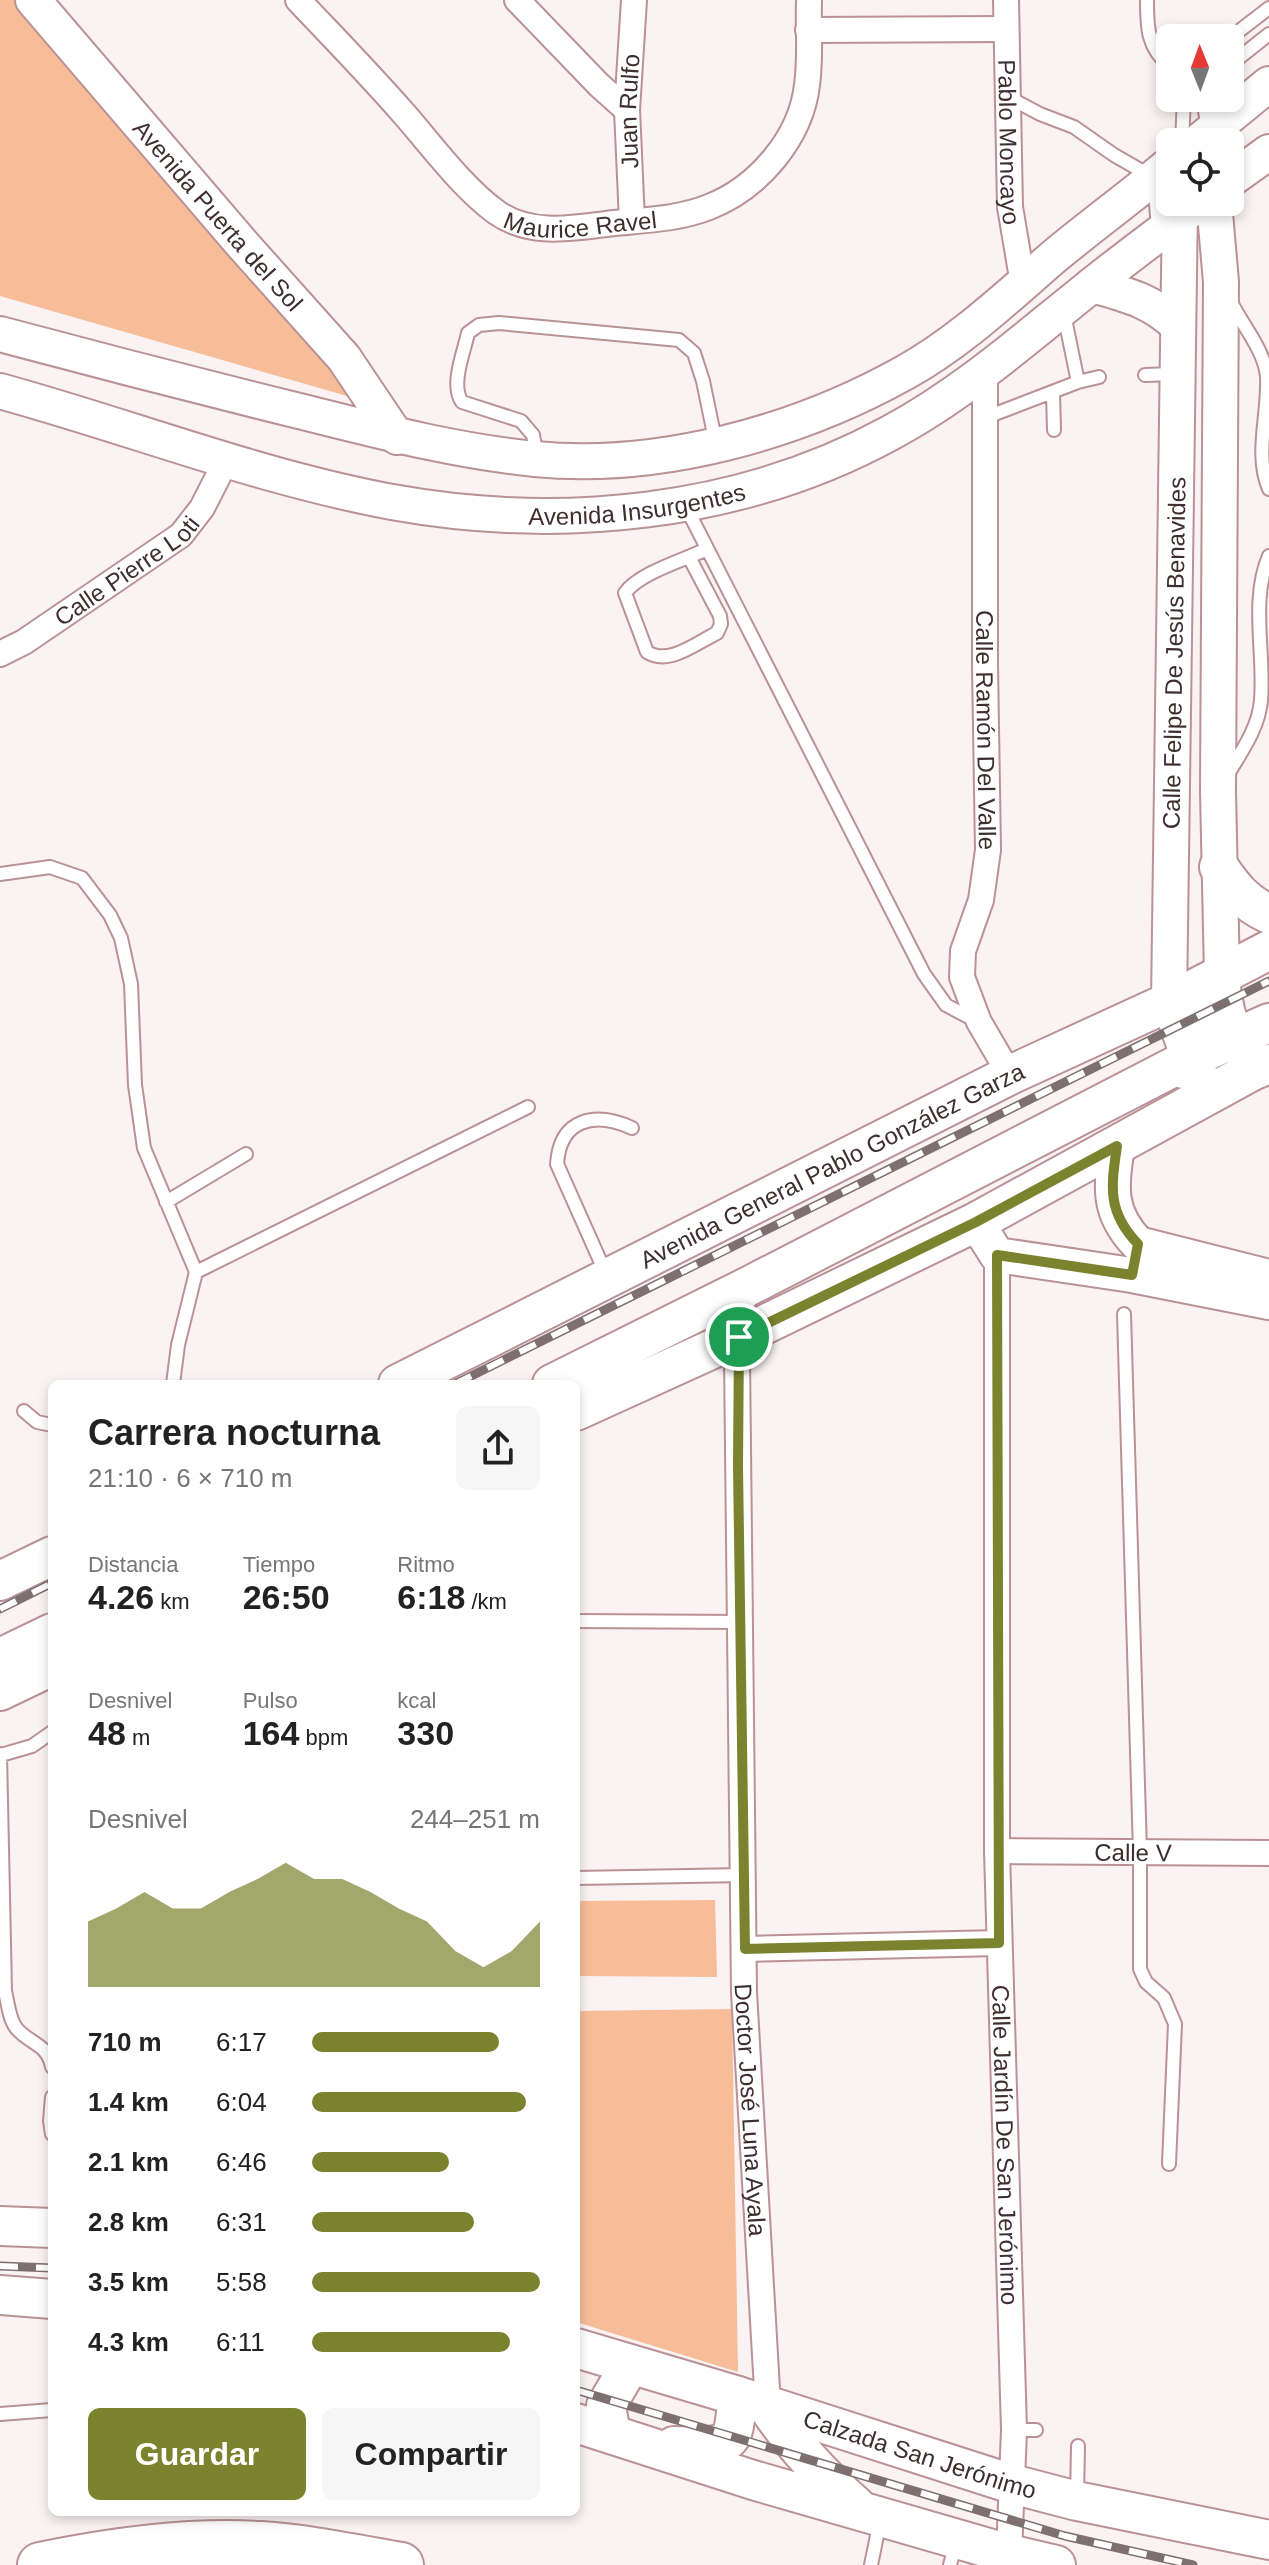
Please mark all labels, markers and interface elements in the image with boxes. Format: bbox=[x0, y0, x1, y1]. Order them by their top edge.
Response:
north arrow bbox=[1156, 24, 1244, 112]
map controls bbox=[1156, 24, 1244, 216]
street label: Juan Rulfo bbox=[614, 53, 644, 169]
street label: Pablo Moncayo bbox=[994, 59, 1026, 227]
street label: Avenida Puerta del Sol bbox=[128, 114, 309, 316]
button: locate bbox=[1156, 128, 1244, 216]
street label: Maurice Ravel bbox=[500, 206, 658, 242]
street label: Calle Felipe De Jesús Benavides bbox=[1157, 477, 1191, 829]
street label: Avenida Insurgentes bbox=[528, 478, 748, 529]
street label: Calle Pierre Loti bbox=[49, 510, 204, 631]
street label: Calle Ramón Del Valle bbox=[971, 610, 1001, 850]
street label: Avenida General Pablo González Garza bbox=[635, 1057, 1029, 1273]
pin bbox=[705, 1303, 773, 1371]
icon: arrive bbox=[717, 1315, 761, 1359]
button: share bbox=[456, 1406, 540, 1490]
text: Carrera nocturna bbox=[88, 1412, 380, 1453]
text: 21:10 · 6 × 710 m bbox=[88, 1463, 293, 1493]
text: Distancia bbox=[88, 1552, 178, 1577]
text: Tiempo bbox=[243, 1552, 315, 1577]
text: Ritmo bbox=[397, 1552, 455, 1577]
text: 4.26 bbox=[88, 1578, 154, 1616]
text: 26:50 bbox=[243, 1578, 330, 1616]
text: 6:18 bbox=[397, 1578, 465, 1616]
text: km bbox=[154, 1589, 190, 1614]
text: /km bbox=[465, 1589, 507, 1614]
text: Desnivel bbox=[88, 1688, 172, 1713]
text: Pulso bbox=[243, 1688, 298, 1713]
text: kcal bbox=[397, 1688, 436, 1713]
text: 48 bbox=[88, 1714, 126, 1752]
text: 164 bbox=[243, 1714, 299, 1752]
text: 330 bbox=[397, 1714, 454, 1752]
text: m bbox=[126, 1725, 150, 1750]
text: bpm bbox=[299, 1725, 348, 1750]
text: Desnivel bbox=[88, 1804, 188, 1834]
text: 244–251 m bbox=[410, 1804, 540, 1834]
street label: Calle V bbox=[1094, 1838, 1172, 1866]
street label: Doctor José Luna Ayala bbox=[730, 1983, 772, 2238]
street label: Calle Jardín De San Jerónimo bbox=[987, 1984, 1024, 2305]
text: 710 m bbox=[88, 2027, 162, 2057]
text: 6:17 bbox=[216, 2027, 267, 2057]
text: 1.4 km bbox=[88, 2087, 169, 2117]
text: 6:04 bbox=[216, 2087, 267, 2117]
text: 2.1 km bbox=[88, 2147, 169, 2177]
text: 6:46 bbox=[216, 2147, 267, 2177]
text: 2.8 km bbox=[88, 2207, 169, 2237]
text: 6:31 bbox=[216, 2207, 267, 2237]
text: 3.5 km bbox=[88, 2267, 169, 2297]
text: 5:58 bbox=[216, 2267, 267, 2297]
text: 4.3 km bbox=[88, 2327, 169, 2357]
text: 6:11 bbox=[216, 2327, 265, 2357]
street label: Calzada San Jerónimo bbox=[800, 2404, 1039, 2503]
button: Guardar bbox=[88, 2408, 306, 2500]
button: Compartir bbox=[322, 2408, 540, 2500]

